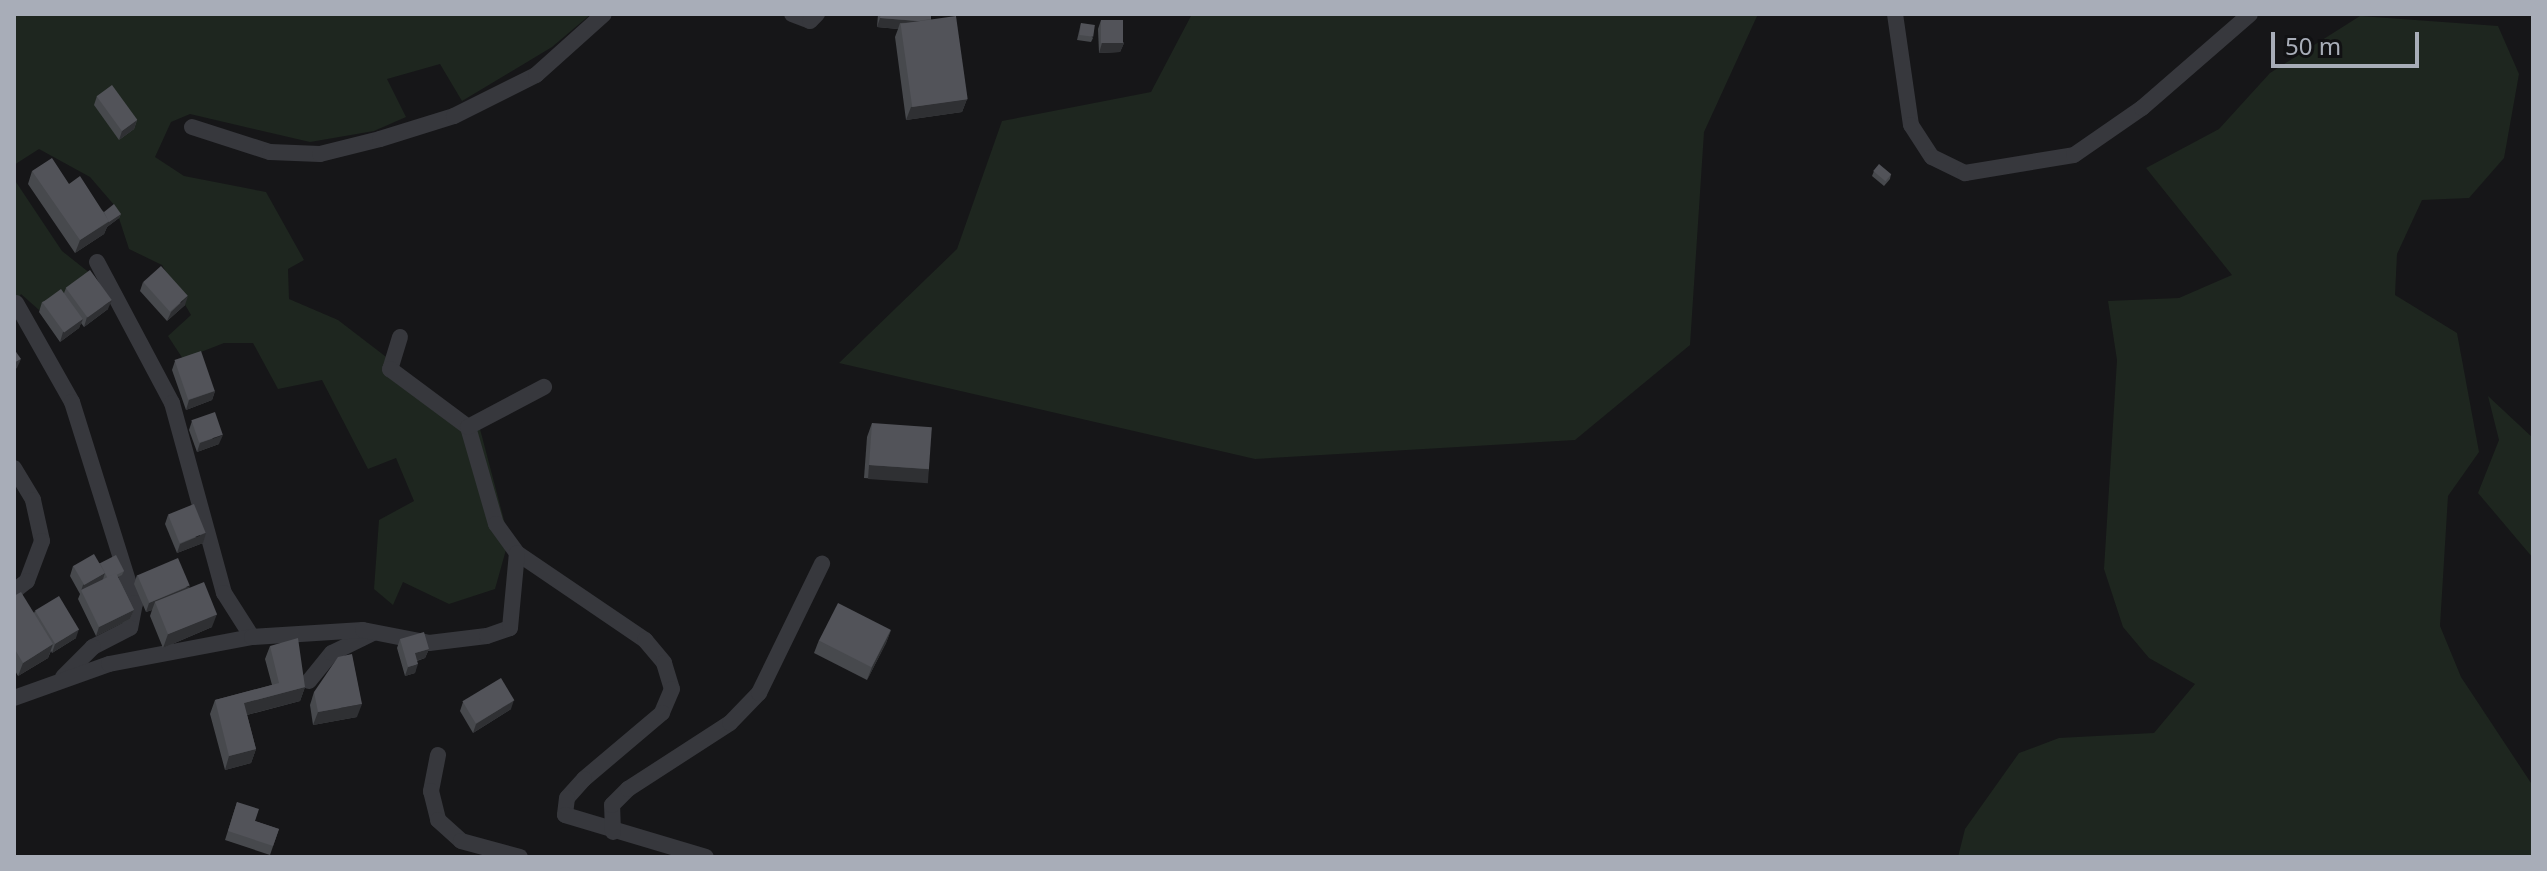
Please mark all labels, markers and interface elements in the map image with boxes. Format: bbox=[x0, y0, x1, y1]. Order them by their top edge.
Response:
scale bar bbox=[2275, 16, 2423, 66]
text: 50 m bbox=[2285, 29, 2341, 62]

